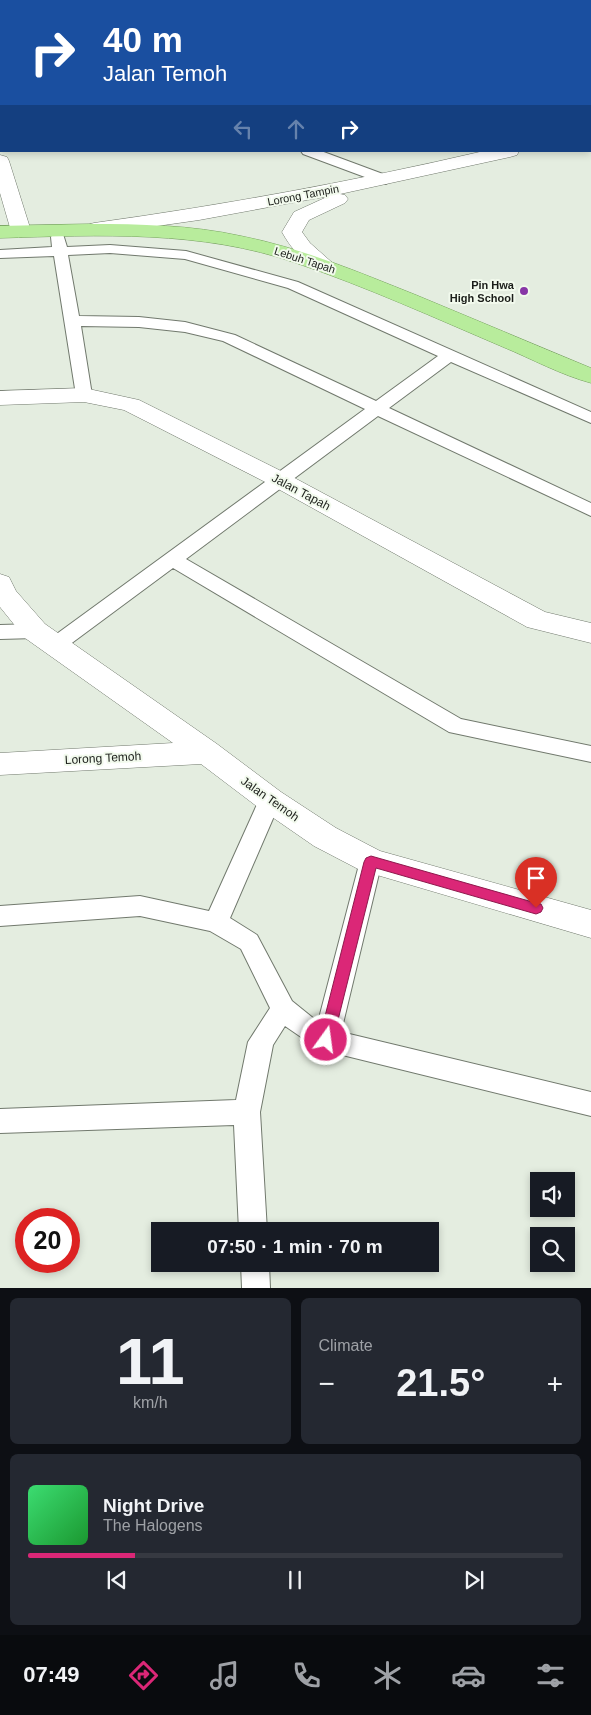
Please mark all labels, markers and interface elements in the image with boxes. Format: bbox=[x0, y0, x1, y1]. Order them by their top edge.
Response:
icon: right bbox=[20, 20, 85, 85]
text: 40 m bbox=[103, 20, 183, 59]
text: Jalan Temoh bbox=[103, 61, 227, 86]
icon: left bbox=[229, 115, 257, 143]
icon: ahead bbox=[282, 115, 310, 143]
icon: right bbox=[335, 115, 363, 143]
street label: Lorong Tampin bbox=[266, 182, 340, 208]
street label: Lebuh Tapah bbox=[273, 244, 337, 276]
place label: Pin Hwa High School bbox=[450, 279, 515, 304]
marker: Pin Hwa High School bbox=[518, 285, 530, 297]
street label: Jalan Tapah bbox=[269, 471, 333, 513]
street label: Lorong Temoh bbox=[64, 749, 142, 767]
street label: Jalan Temoh bbox=[238, 774, 302, 824]
pin bbox=[515, 857, 557, 908]
icon: arrive bbox=[522, 864, 550, 892]
position arrow bbox=[299, 1013, 351, 1065]
map controls bbox=[530, 1172, 575, 1272]
button: sound bbox=[530, 1172, 575, 1217]
speed limit sign: 20 bbox=[15, 1208, 80, 1273]
button: search bbox=[530, 1227, 575, 1272]
text: 07:50 · 1 min · 70 m bbox=[207, 1236, 383, 1257]
text: 11 bbox=[116, 1325, 185, 1398]
text: Climate bbox=[319, 1337, 373, 1354]
text: 21.5° bbox=[396, 1362, 485, 1404]
text: − bbox=[319, 1368, 335, 1399]
text: + bbox=[547, 1368, 563, 1399]
text: km/h bbox=[133, 1394, 168, 1411]
text: Night Drive bbox=[103, 1495, 204, 1516]
text: The Halogens bbox=[103, 1517, 203, 1534]
icon: previous bbox=[103, 1566, 131, 1594]
icon: pause bbox=[281, 1566, 309, 1594]
icon: next bbox=[460, 1566, 488, 1594]
icon: directions bbox=[126, 1658, 161, 1693]
icon: music bbox=[207, 1658, 242, 1693]
icon: phone bbox=[289, 1658, 324, 1693]
icon: climate bbox=[370, 1658, 405, 1693]
icon: car bbox=[451, 1658, 486, 1693]
icon: filters bbox=[533, 1658, 568, 1693]
text: 07:49 bbox=[23, 1662, 79, 1687]

